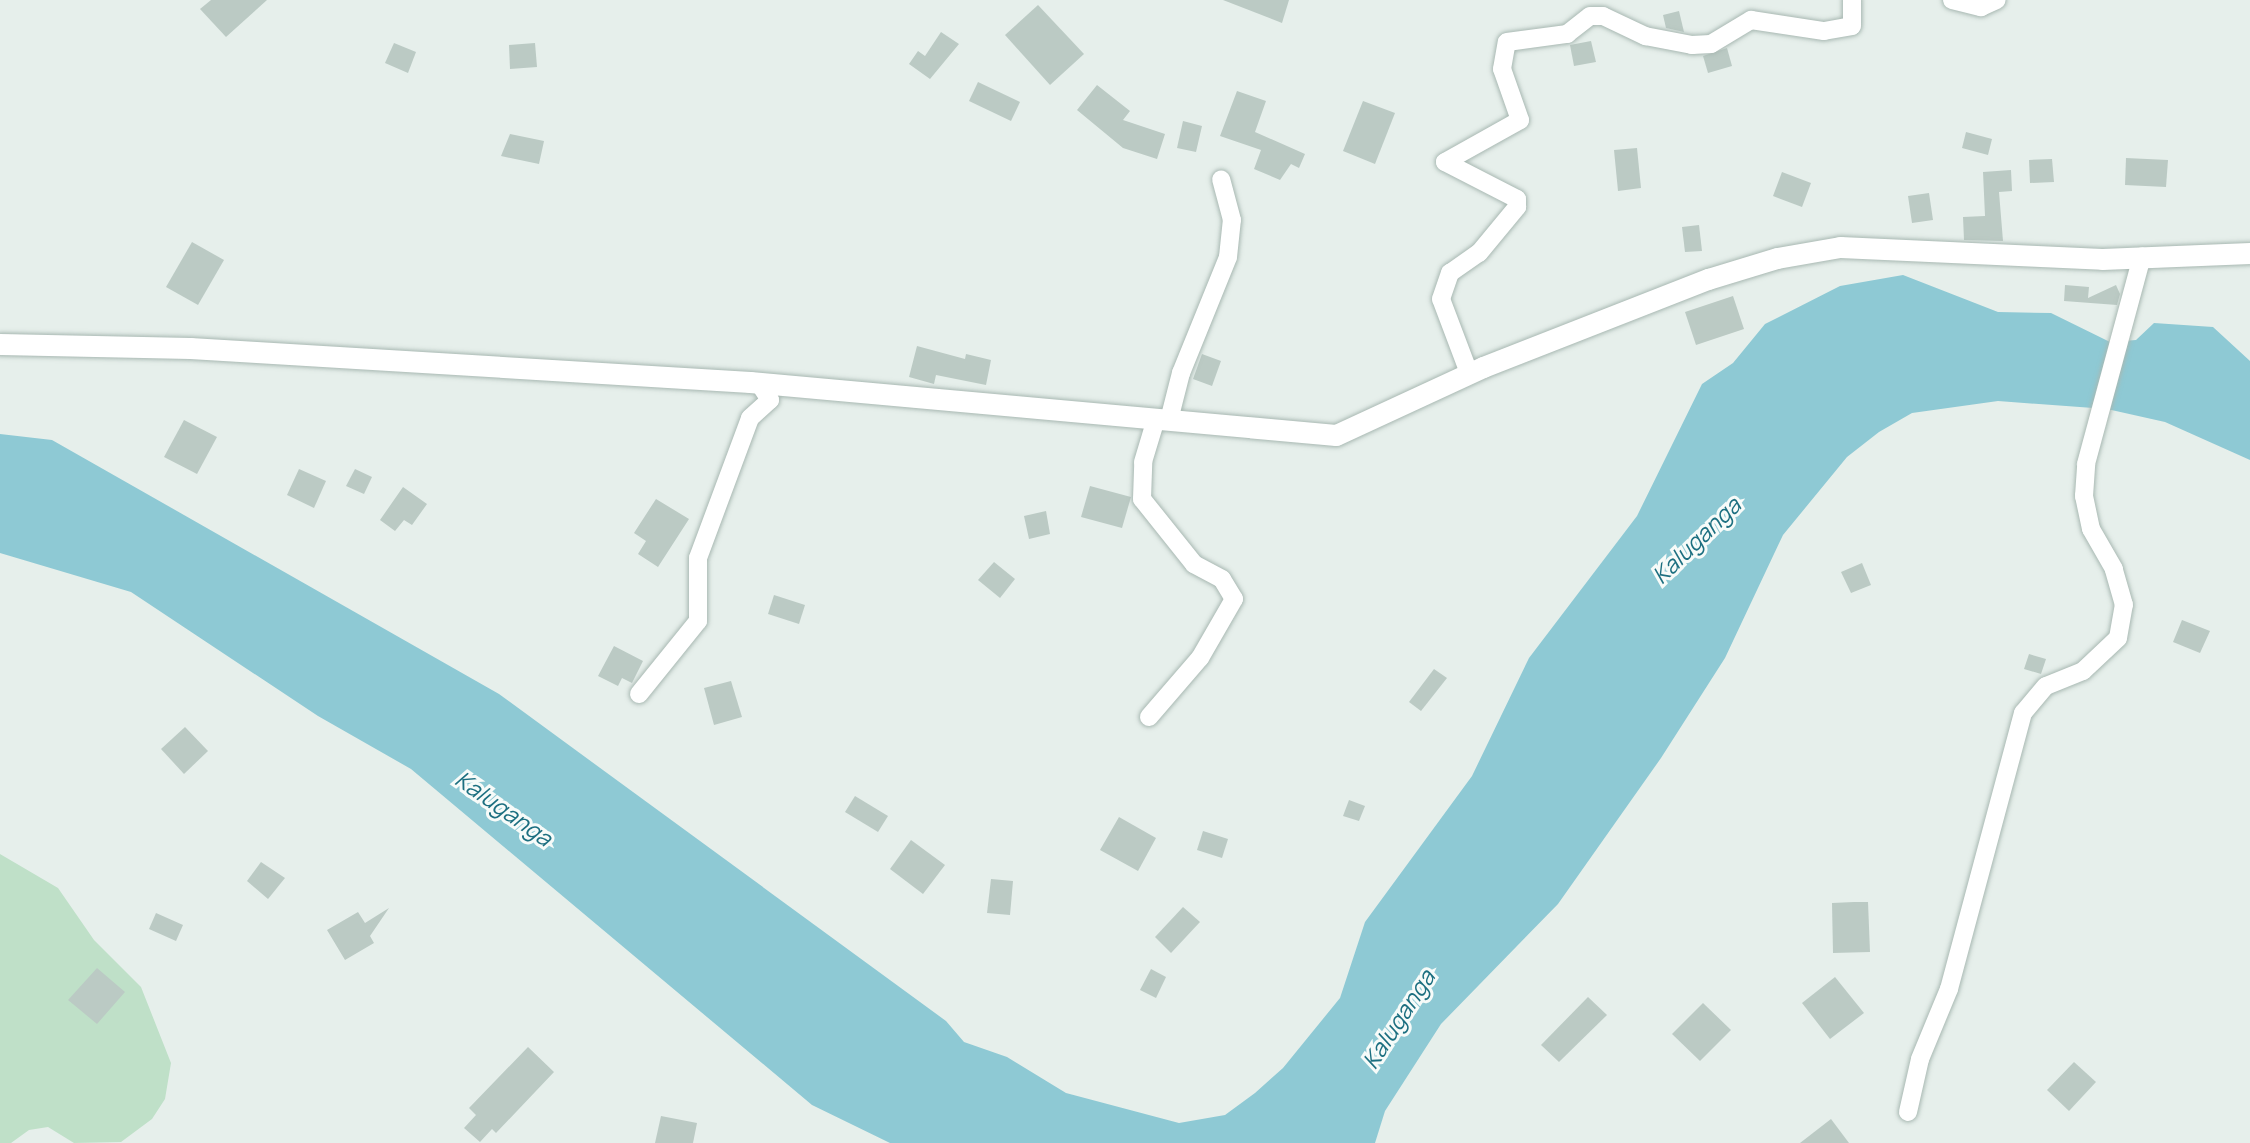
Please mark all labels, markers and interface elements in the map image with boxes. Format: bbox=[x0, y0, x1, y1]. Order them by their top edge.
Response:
water label: Kaluganga bbox=[1646, 491, 1746, 589]
water label: Kaluganga bbox=[450, 765, 558, 851]
water label: Kaluganga bbox=[1356, 965, 1440, 1073]

